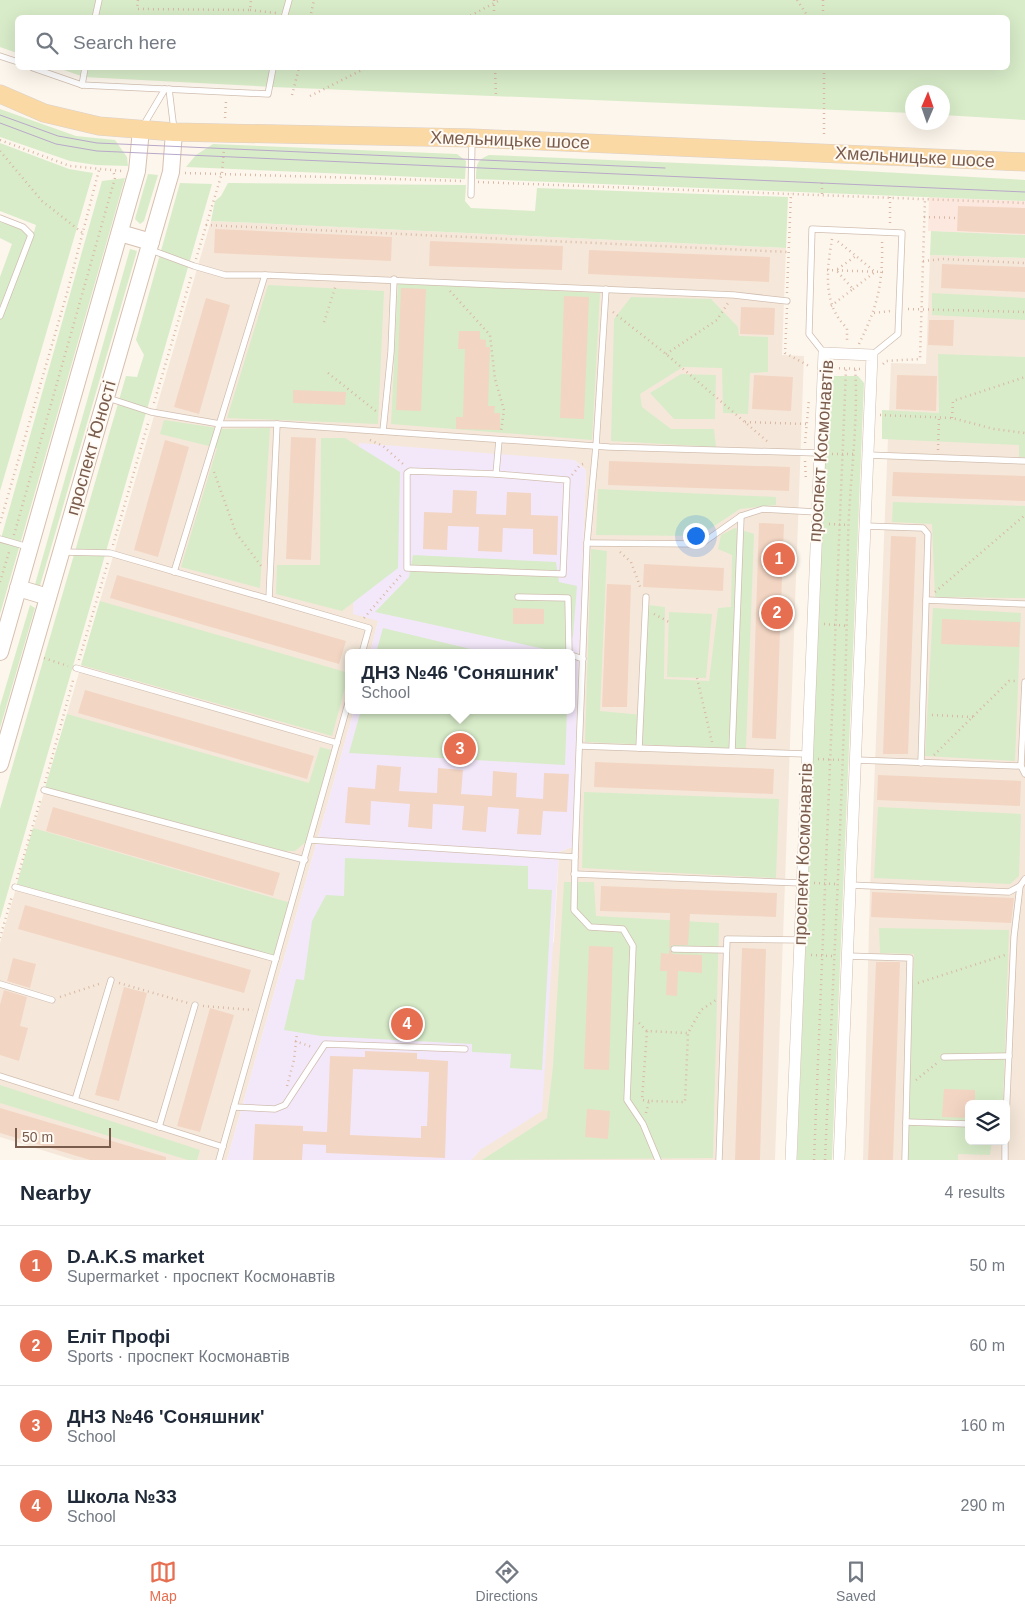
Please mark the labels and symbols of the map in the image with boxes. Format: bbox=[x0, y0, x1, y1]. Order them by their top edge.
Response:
north arrow bbox=[905, 85, 950, 130]
street label: Хмельницьке шосе bbox=[430, 127, 590, 153]
street label: Хмельницьке шосе bbox=[835, 143, 995, 171]
street label: проспект Космонавтів bbox=[805, 359, 837, 543]
street label: проспект Юності bbox=[62, 378, 120, 518]
your location bbox=[683, 523, 709, 549]
pin: 1 bbox=[763, 540, 795, 578]
pin: 2 bbox=[761, 594, 793, 632]
pin: 3 bbox=[444, 730, 476, 768]
street label: проспект Космонавтів bbox=[790, 762, 816, 946]
pin: 4 bbox=[391, 1005, 423, 1043]
scale bar bbox=[15, 1125, 111, 1148]

